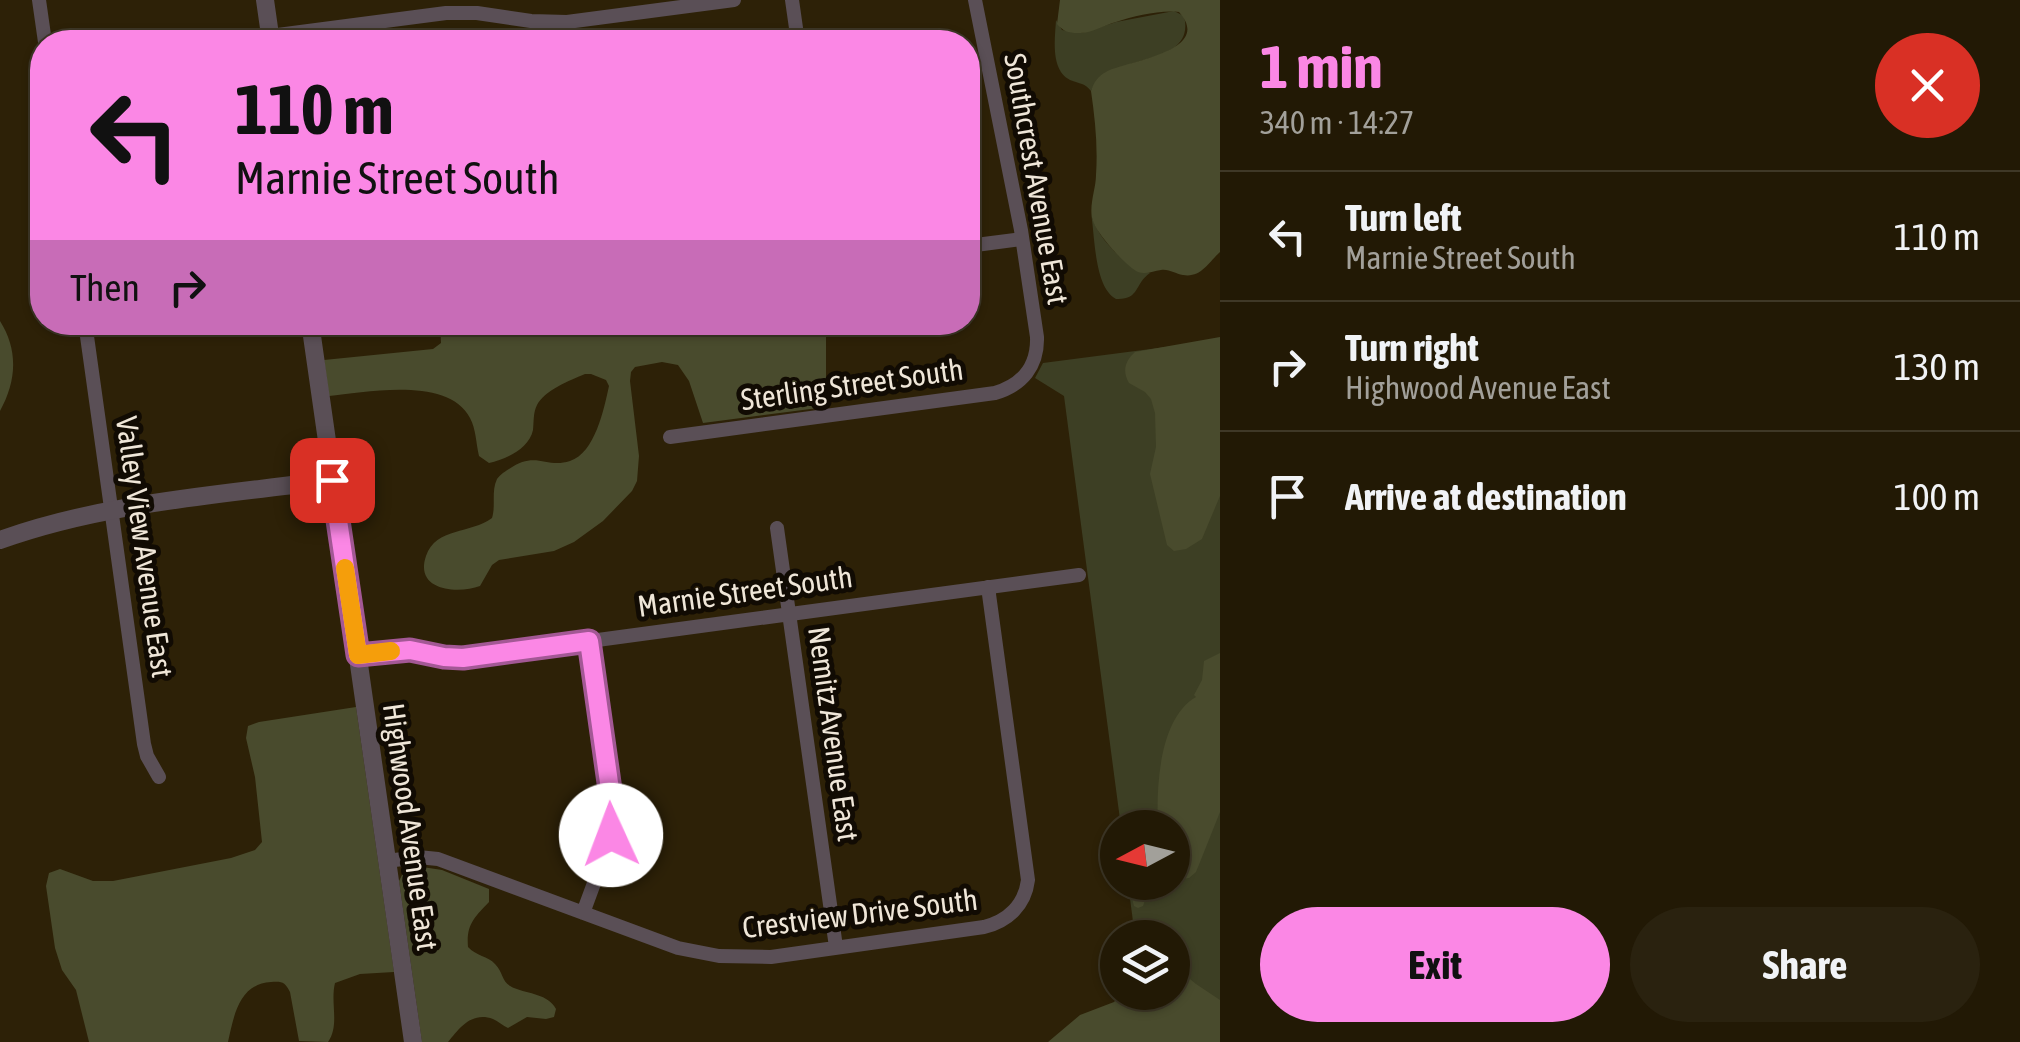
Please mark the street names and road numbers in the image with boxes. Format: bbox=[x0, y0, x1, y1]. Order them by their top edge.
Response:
street label: Southcrest Avenue East bbox=[998, 51, 1076, 307]
street label: Sterling Street South bbox=[739, 352, 965, 416]
street label: Valley View Avenue East bbox=[110, 414, 180, 680]
street label: Marnie Street South bbox=[635, 559, 854, 623]
street label: Nemitz Avenue East bbox=[802, 624, 866, 843]
street label: Highwood Avenue East bbox=[377, 701, 445, 953]
street label: Crestview Drive South bbox=[740, 882, 979, 944]

